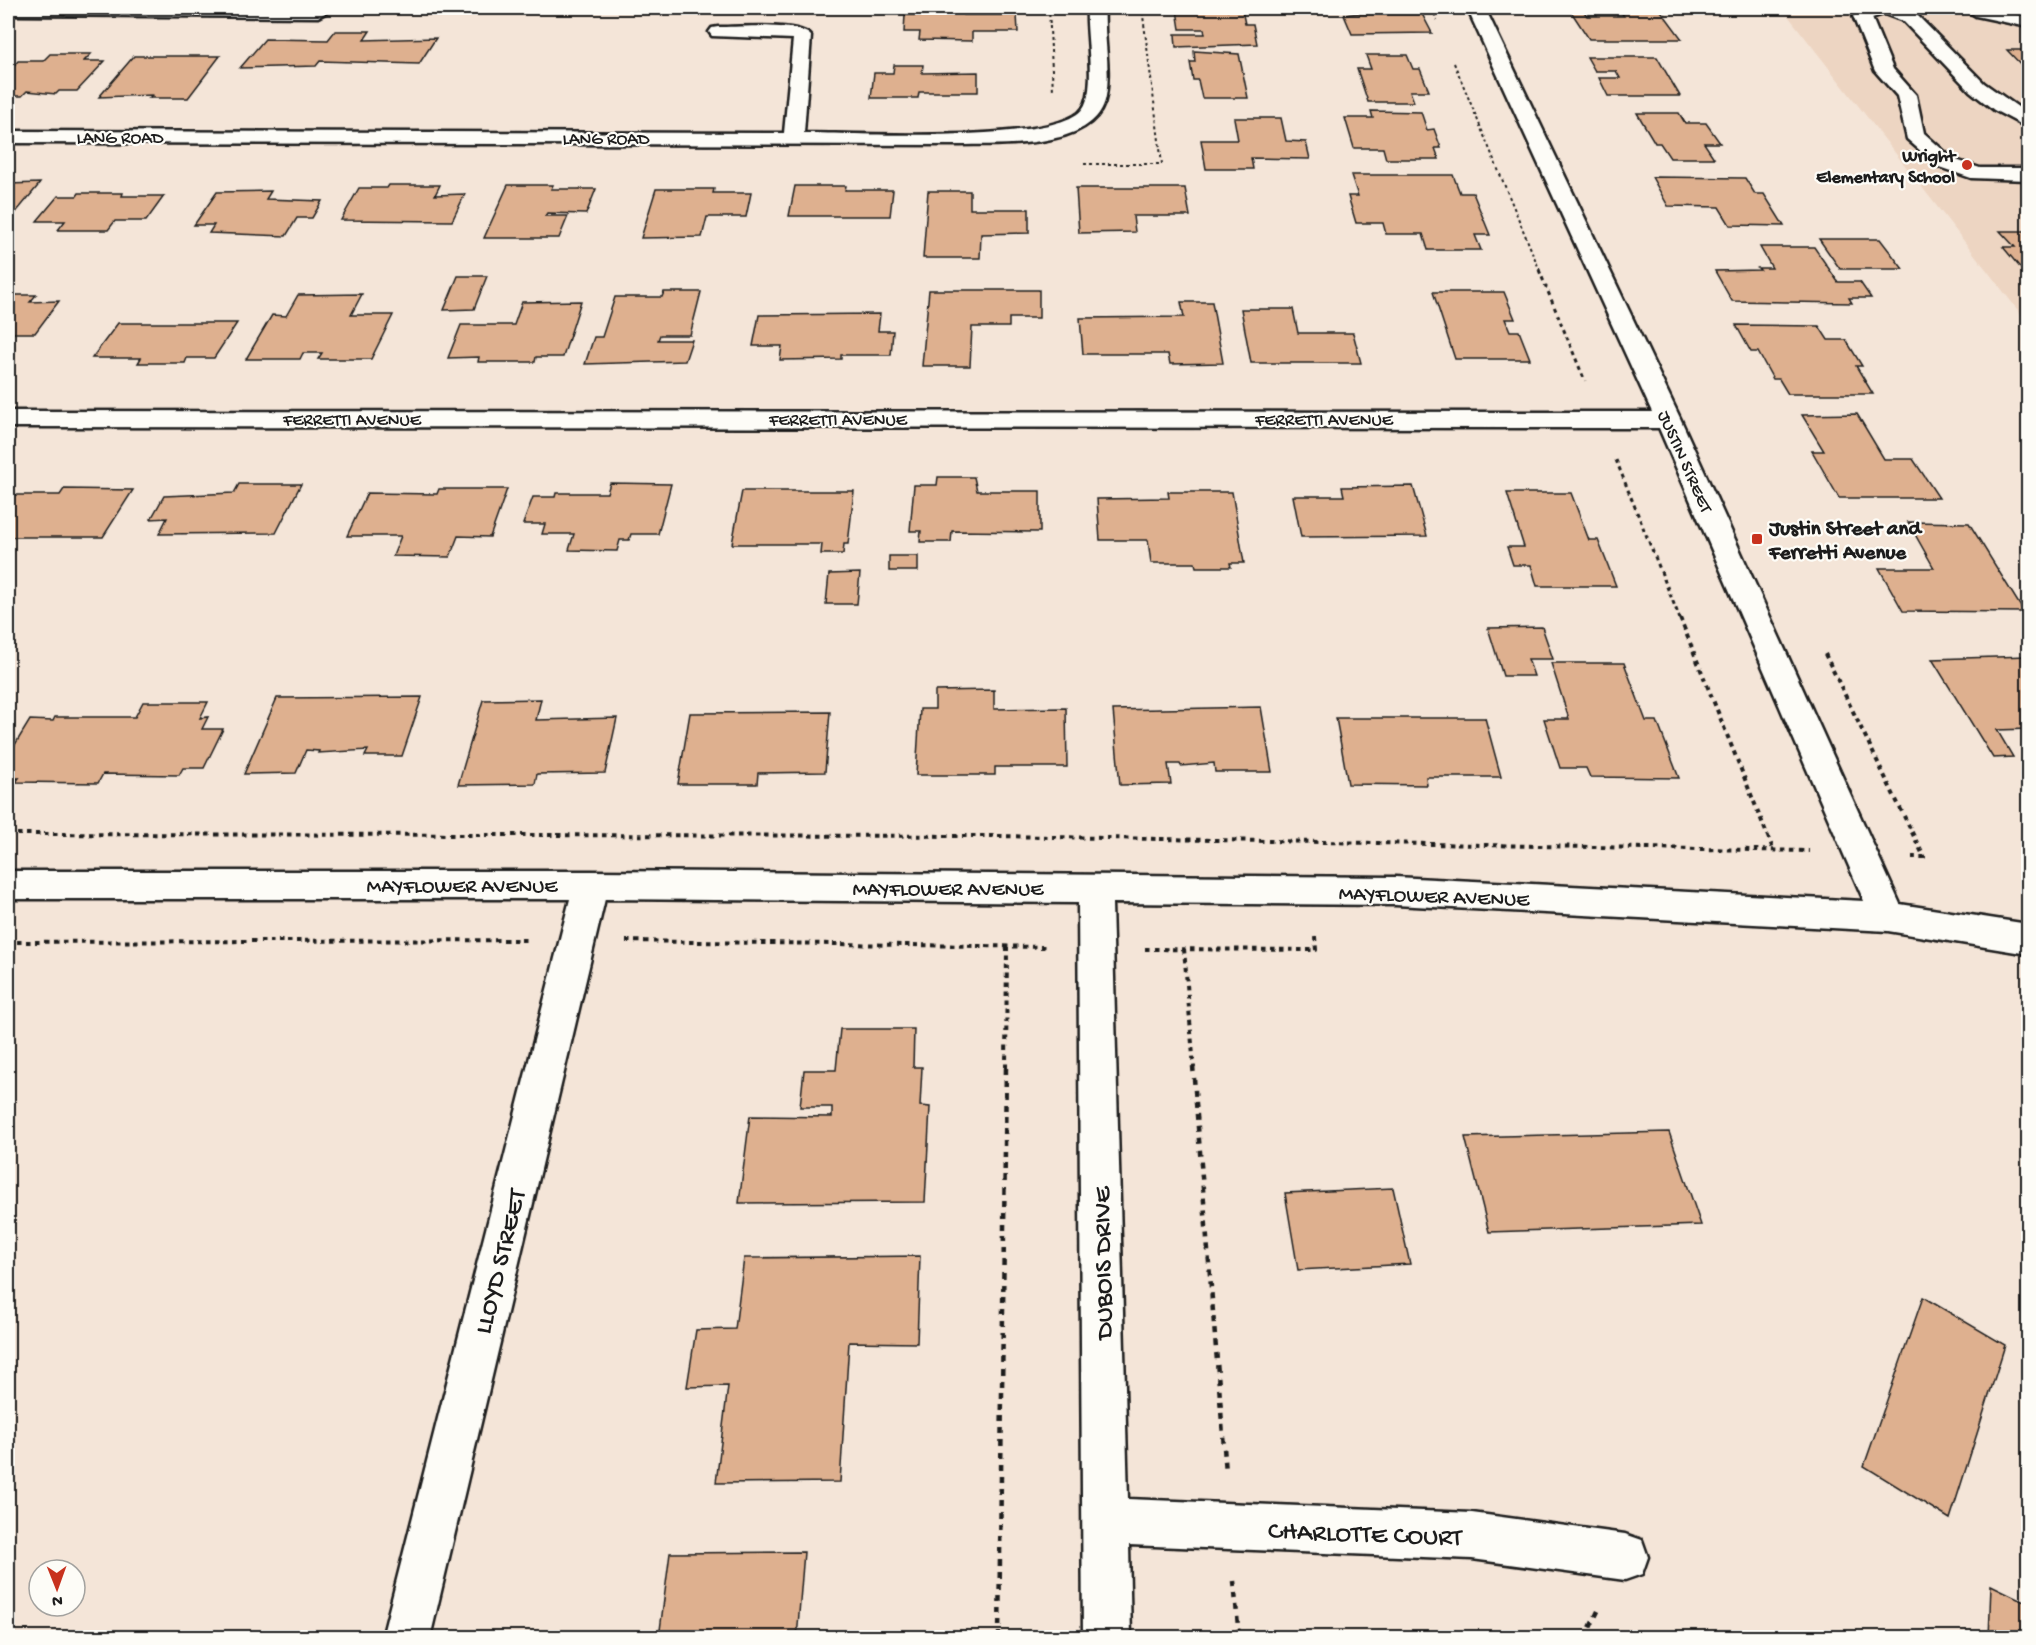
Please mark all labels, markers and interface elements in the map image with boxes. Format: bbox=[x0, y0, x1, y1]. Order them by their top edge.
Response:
street label: LANG ROAD bbox=[76, 129, 164, 150]
street label: LANG ROAD bbox=[562, 130, 650, 151]
place label: Wright Elementary School bbox=[1816, 147, 1957, 189]
marker: Wright Elementary School bbox=[1960, 158, 1974, 172]
street label: JUSTIN STREET bbox=[1652, 408, 1716, 517]
street label: FERRETTI AVENUE bbox=[282, 411, 422, 432]
street label: FERRETTI AVENUE bbox=[768, 411, 908, 432]
street label: FERRETTI AVENUE bbox=[1254, 411, 1394, 432]
place label: Justin Street and Ferretti Avenue bbox=[1768, 518, 1923, 567]
marker: Justin Street and Ferretti Avenue bbox=[1750, 532, 1764, 546]
street label: MAYFLOWER AVENUE bbox=[367, 876, 558, 901]
street label: MAYFLOWER AVENUE bbox=[853, 879, 1044, 904]
street label: MAYFLOWER AVENUE bbox=[1338, 883, 1531, 914]
street label: DUBOIS DRIVE bbox=[1089, 1185, 1122, 1342]
street label: LLOYD STREET bbox=[469, 1186, 536, 1338]
street label: CHARLOTTE COURT bbox=[1267, 1518, 1463, 1555]
north arrow bbox=[27, 1558, 87, 1618]
text: N bbox=[51, 1590, 63, 1609]

